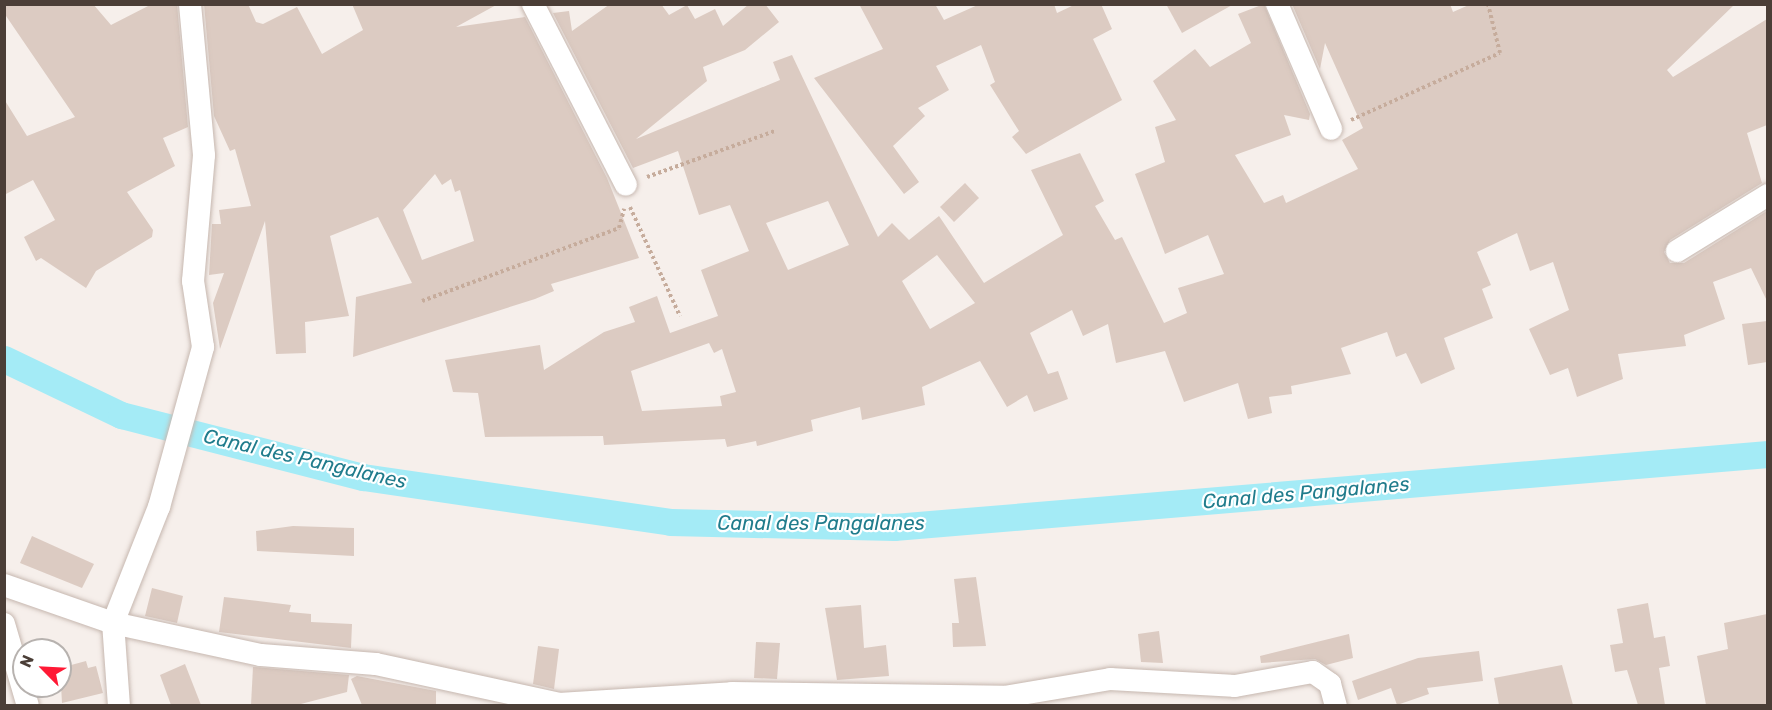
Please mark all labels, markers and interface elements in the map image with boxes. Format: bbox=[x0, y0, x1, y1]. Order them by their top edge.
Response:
water label: Canal des Pangalanes bbox=[201, 424, 409, 494]
water label: Canal des Pangalanes bbox=[1202, 472, 1410, 514]
water label: Canal des Pangalanes bbox=[717, 511, 925, 535]
north arrow bbox=[12, 638, 72, 698]
text: N bbox=[16, 652, 38, 670]

